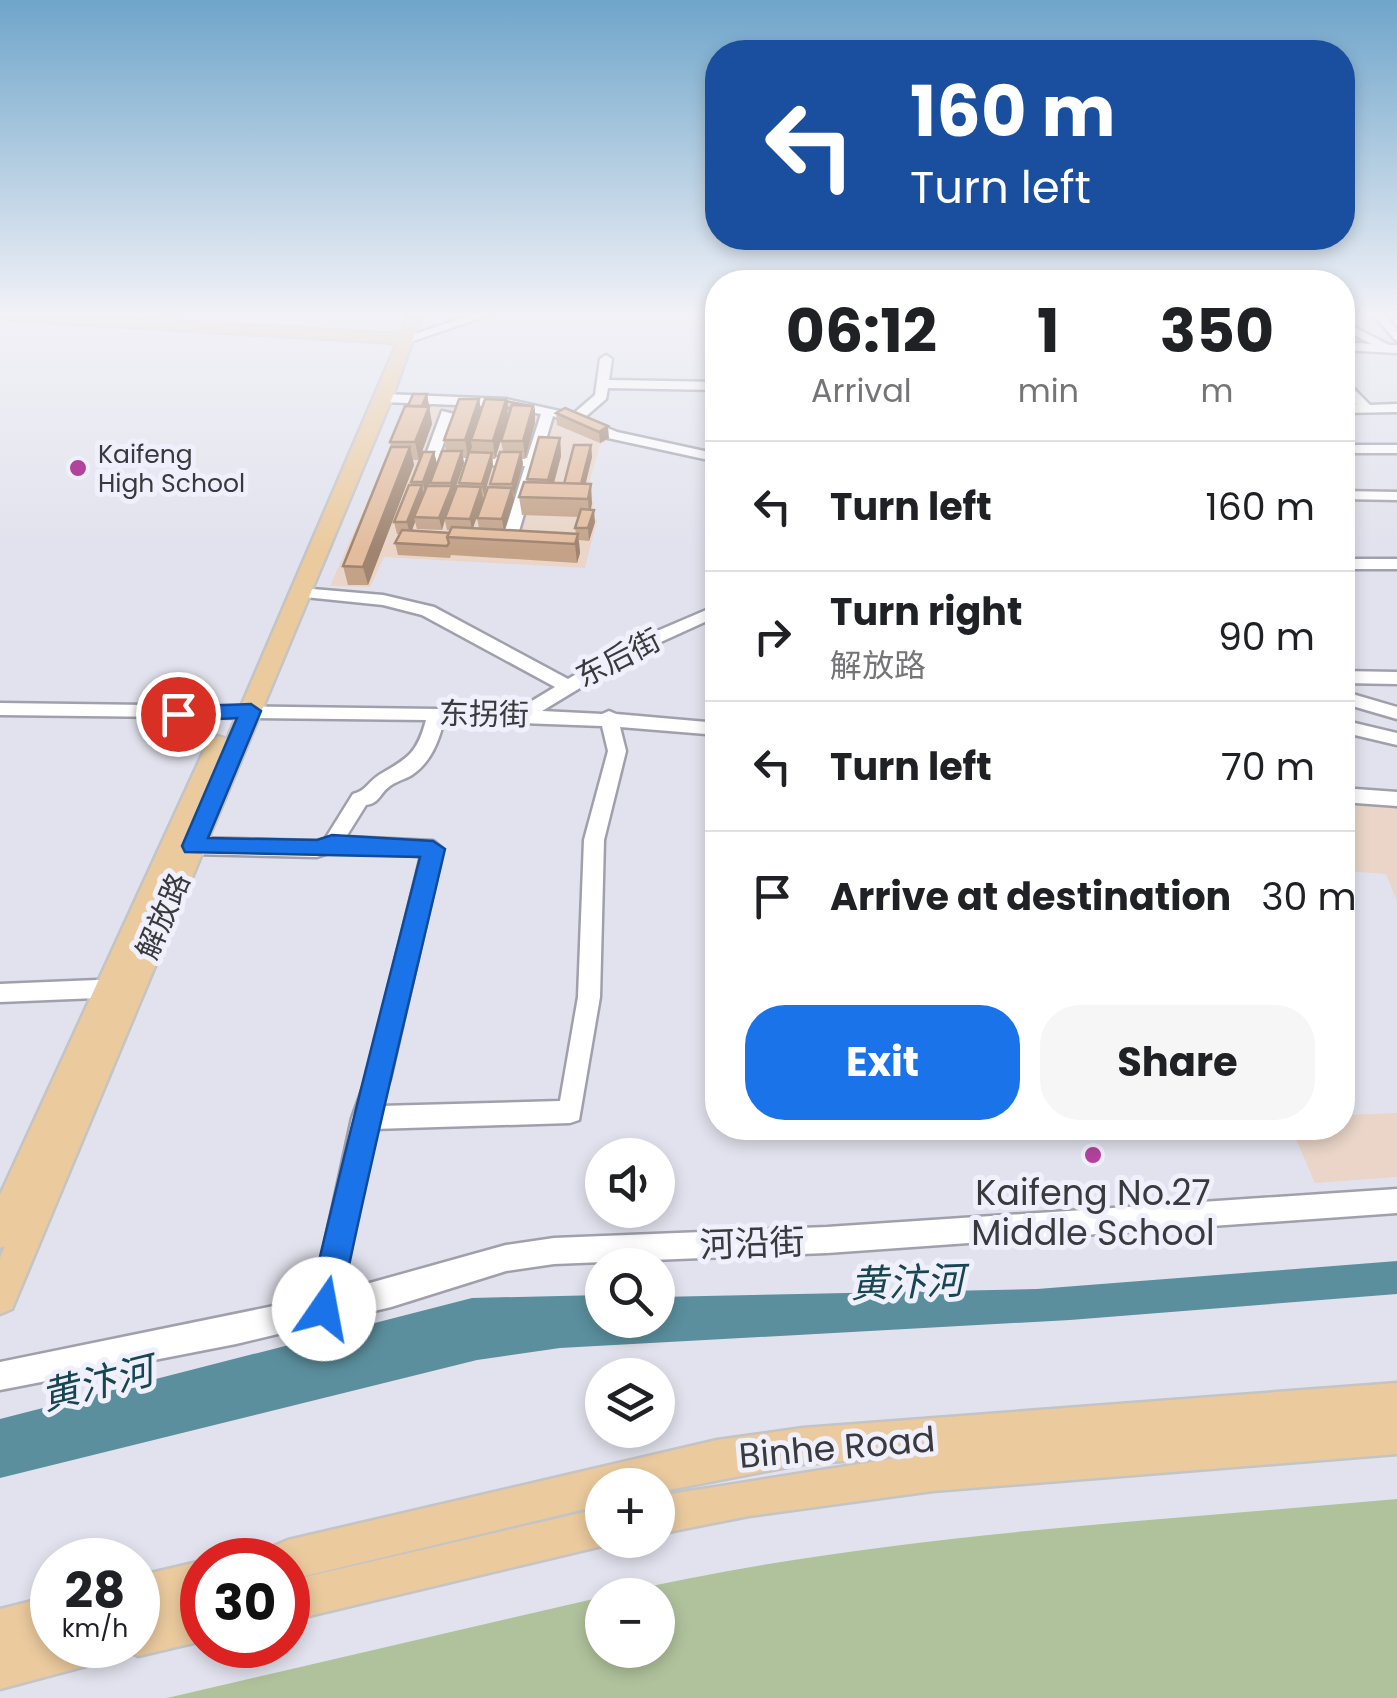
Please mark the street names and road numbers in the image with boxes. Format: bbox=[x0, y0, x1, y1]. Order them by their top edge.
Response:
street label: 东后街 bbox=[568, 618, 668, 698]
street label: 东拐街 bbox=[439, 692, 529, 736]
street label: 解放路 bbox=[126, 866, 200, 966]
street label: 河沿街 bbox=[699, 1217, 805, 1269]
street label: Binhe Road bbox=[737, 1414, 937, 1480]

